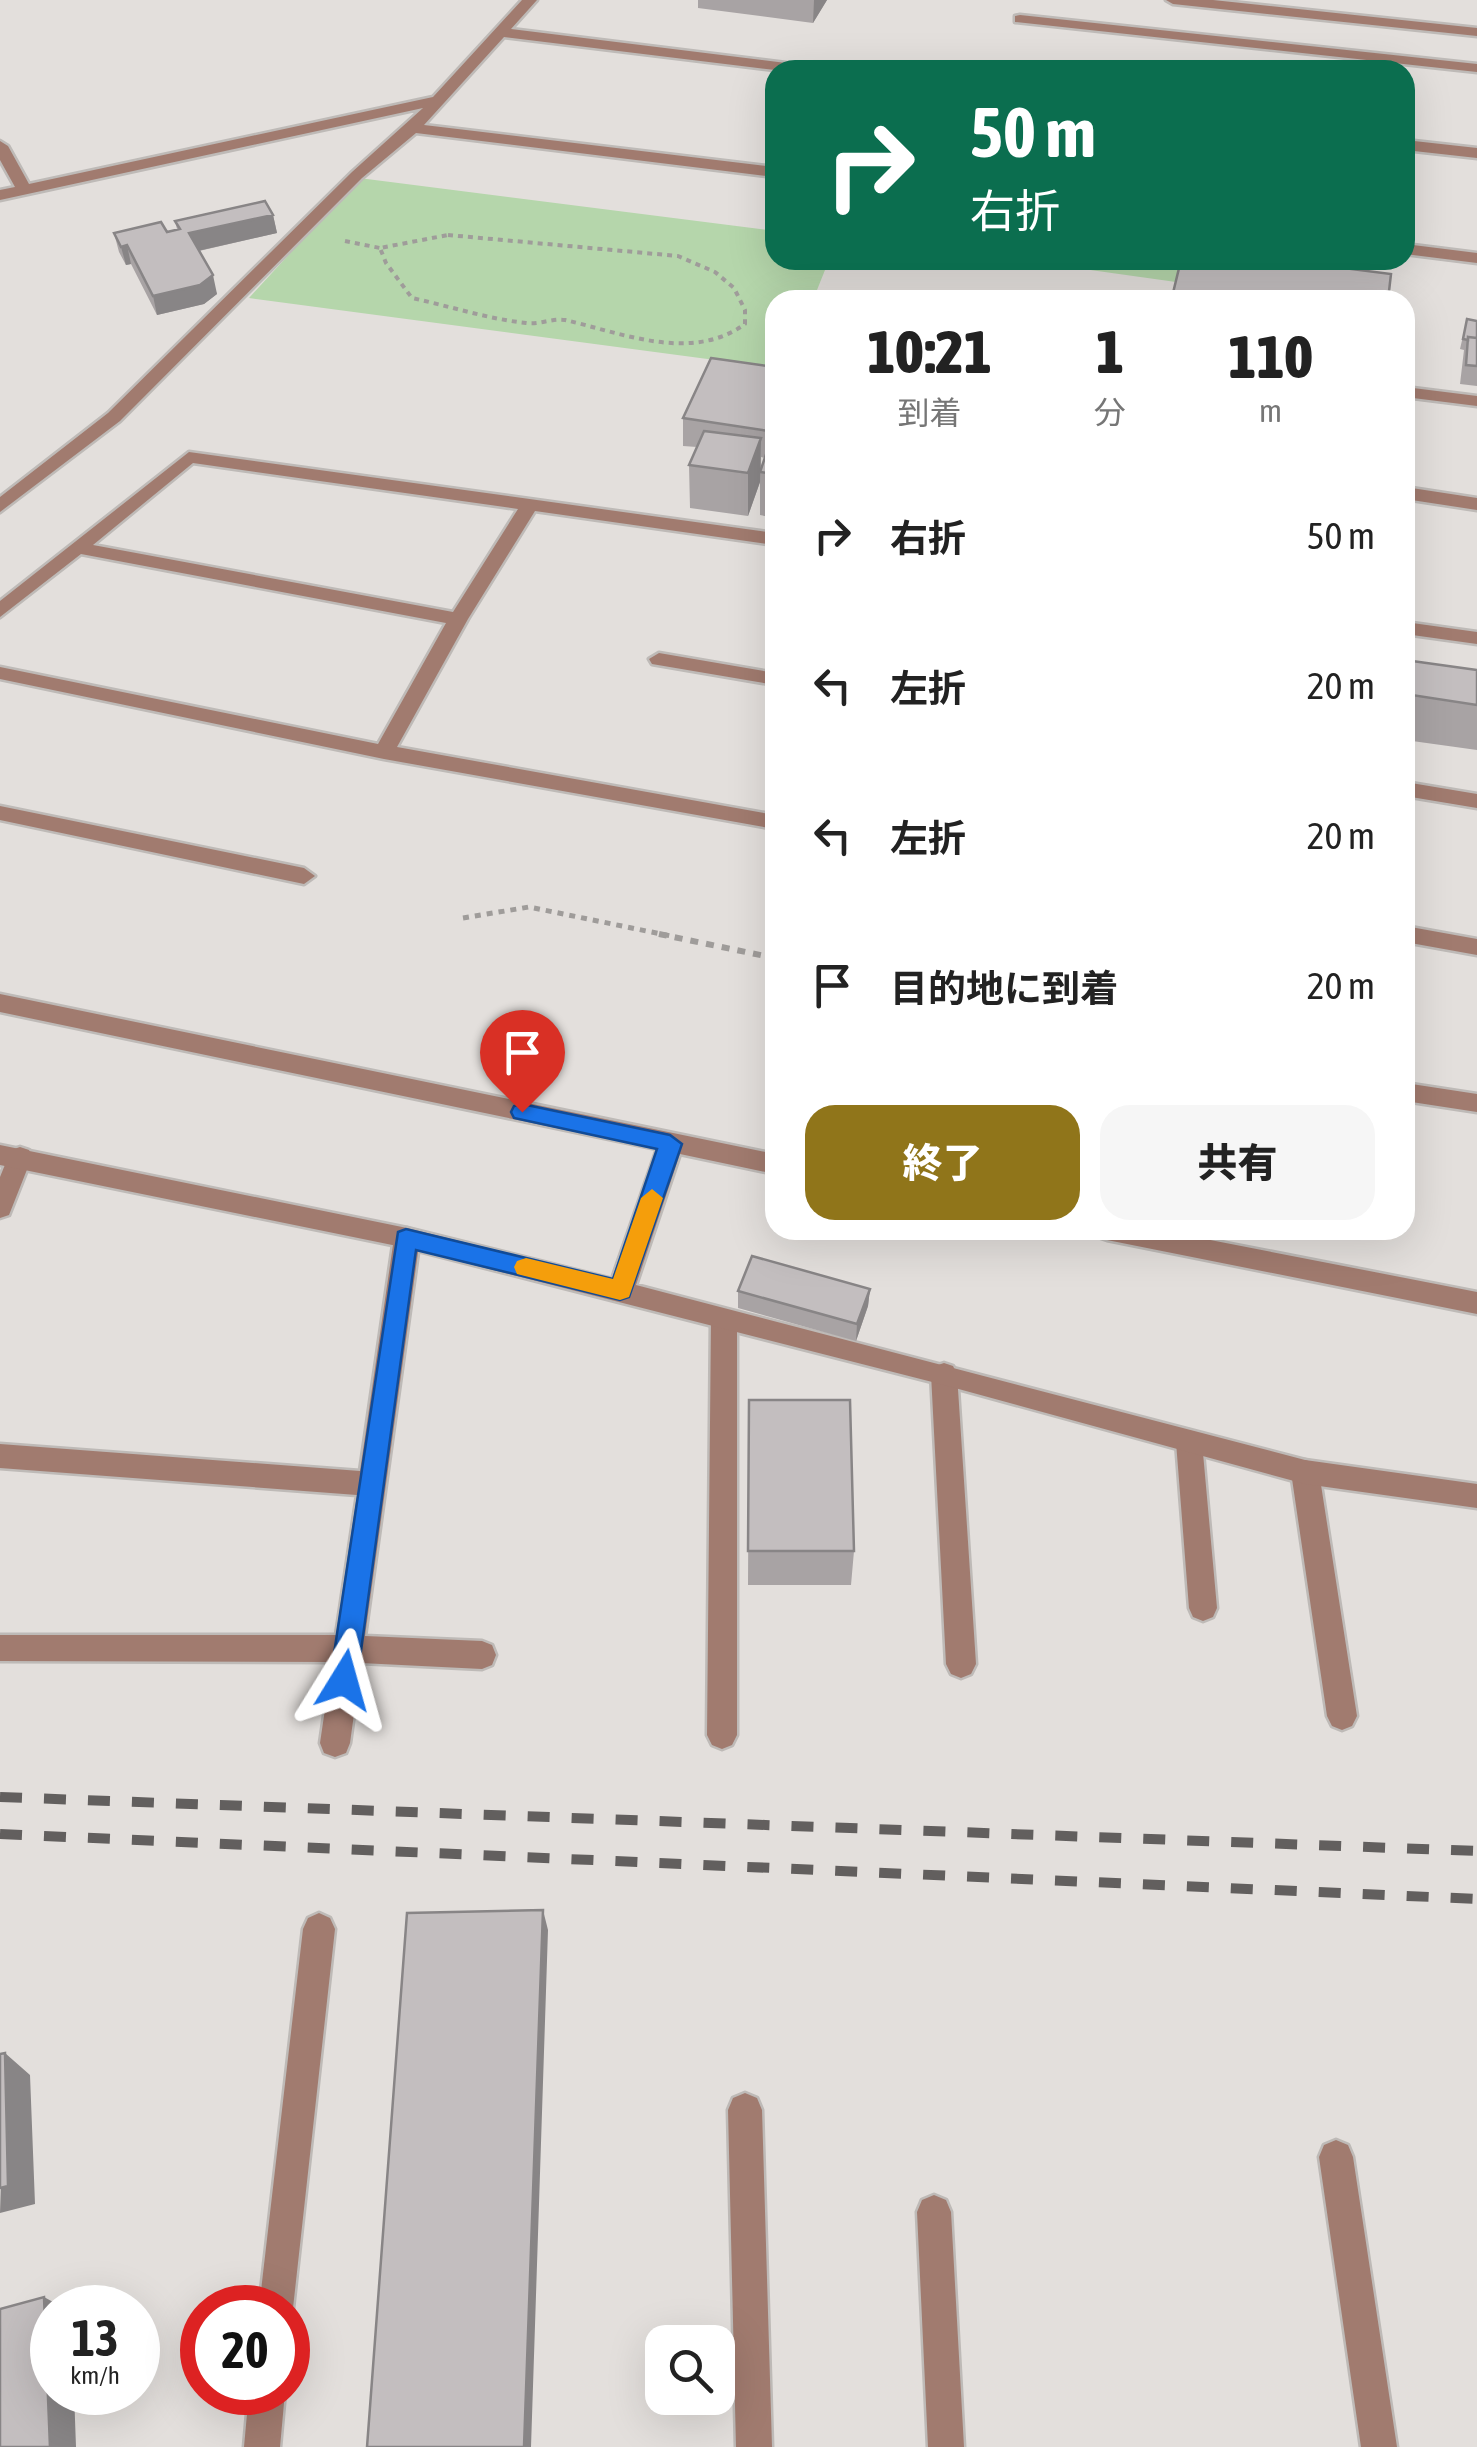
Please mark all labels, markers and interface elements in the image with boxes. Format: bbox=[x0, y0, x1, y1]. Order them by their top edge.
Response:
text: 50 m bbox=[970, 92, 1096, 172]
icon: right bbox=[805, 100, 935, 230]
text: 右折 bbox=[970, 185, 1060, 237]
text: 10:21 bbox=[867, 317, 992, 386]
text: 1 bbox=[1096, 317, 1124, 386]
text: 110 bbox=[1228, 322, 1313, 391]
text: m bbox=[1259, 392, 1282, 429]
text: 到着 bbox=[898, 394, 962, 431]
text: 分 bbox=[1094, 394, 1126, 431]
icon: right bbox=[805, 508, 860, 563]
text: 50 m bbox=[1307, 514, 1375, 557]
text: 右折 bbox=[890, 517, 966, 560]
icon: left bbox=[805, 658, 860, 713]
text: 20 m bbox=[1307, 664, 1375, 707]
text: 左折 bbox=[890, 667, 966, 710]
icon: left bbox=[805, 808, 860, 863]
text: 20 m bbox=[1307, 814, 1375, 857]
text: 左折 bbox=[890, 817, 966, 860]
icon: arrive bbox=[805, 958, 860, 1013]
text: 20 m bbox=[1307, 964, 1375, 1007]
text: 目的地に到着 bbox=[890, 967, 1118, 1010]
pin bbox=[480, 1010, 565, 1113]
icon: arrive bbox=[495, 1025, 550, 1080]
button: 終了 bbox=[805, 1105, 1080, 1220]
button: 共有 bbox=[1100, 1105, 1375, 1220]
position arrow bbox=[292, 1628, 396, 1732]
speed limit sign: 20 bbox=[180, 2285, 310, 2415]
text: 13 bbox=[71, 2309, 118, 2367]
map controls bbox=[645, 2325, 735, 2415]
button: search bbox=[645, 2325, 735, 2415]
text: km/h bbox=[70, 2361, 120, 2389]

